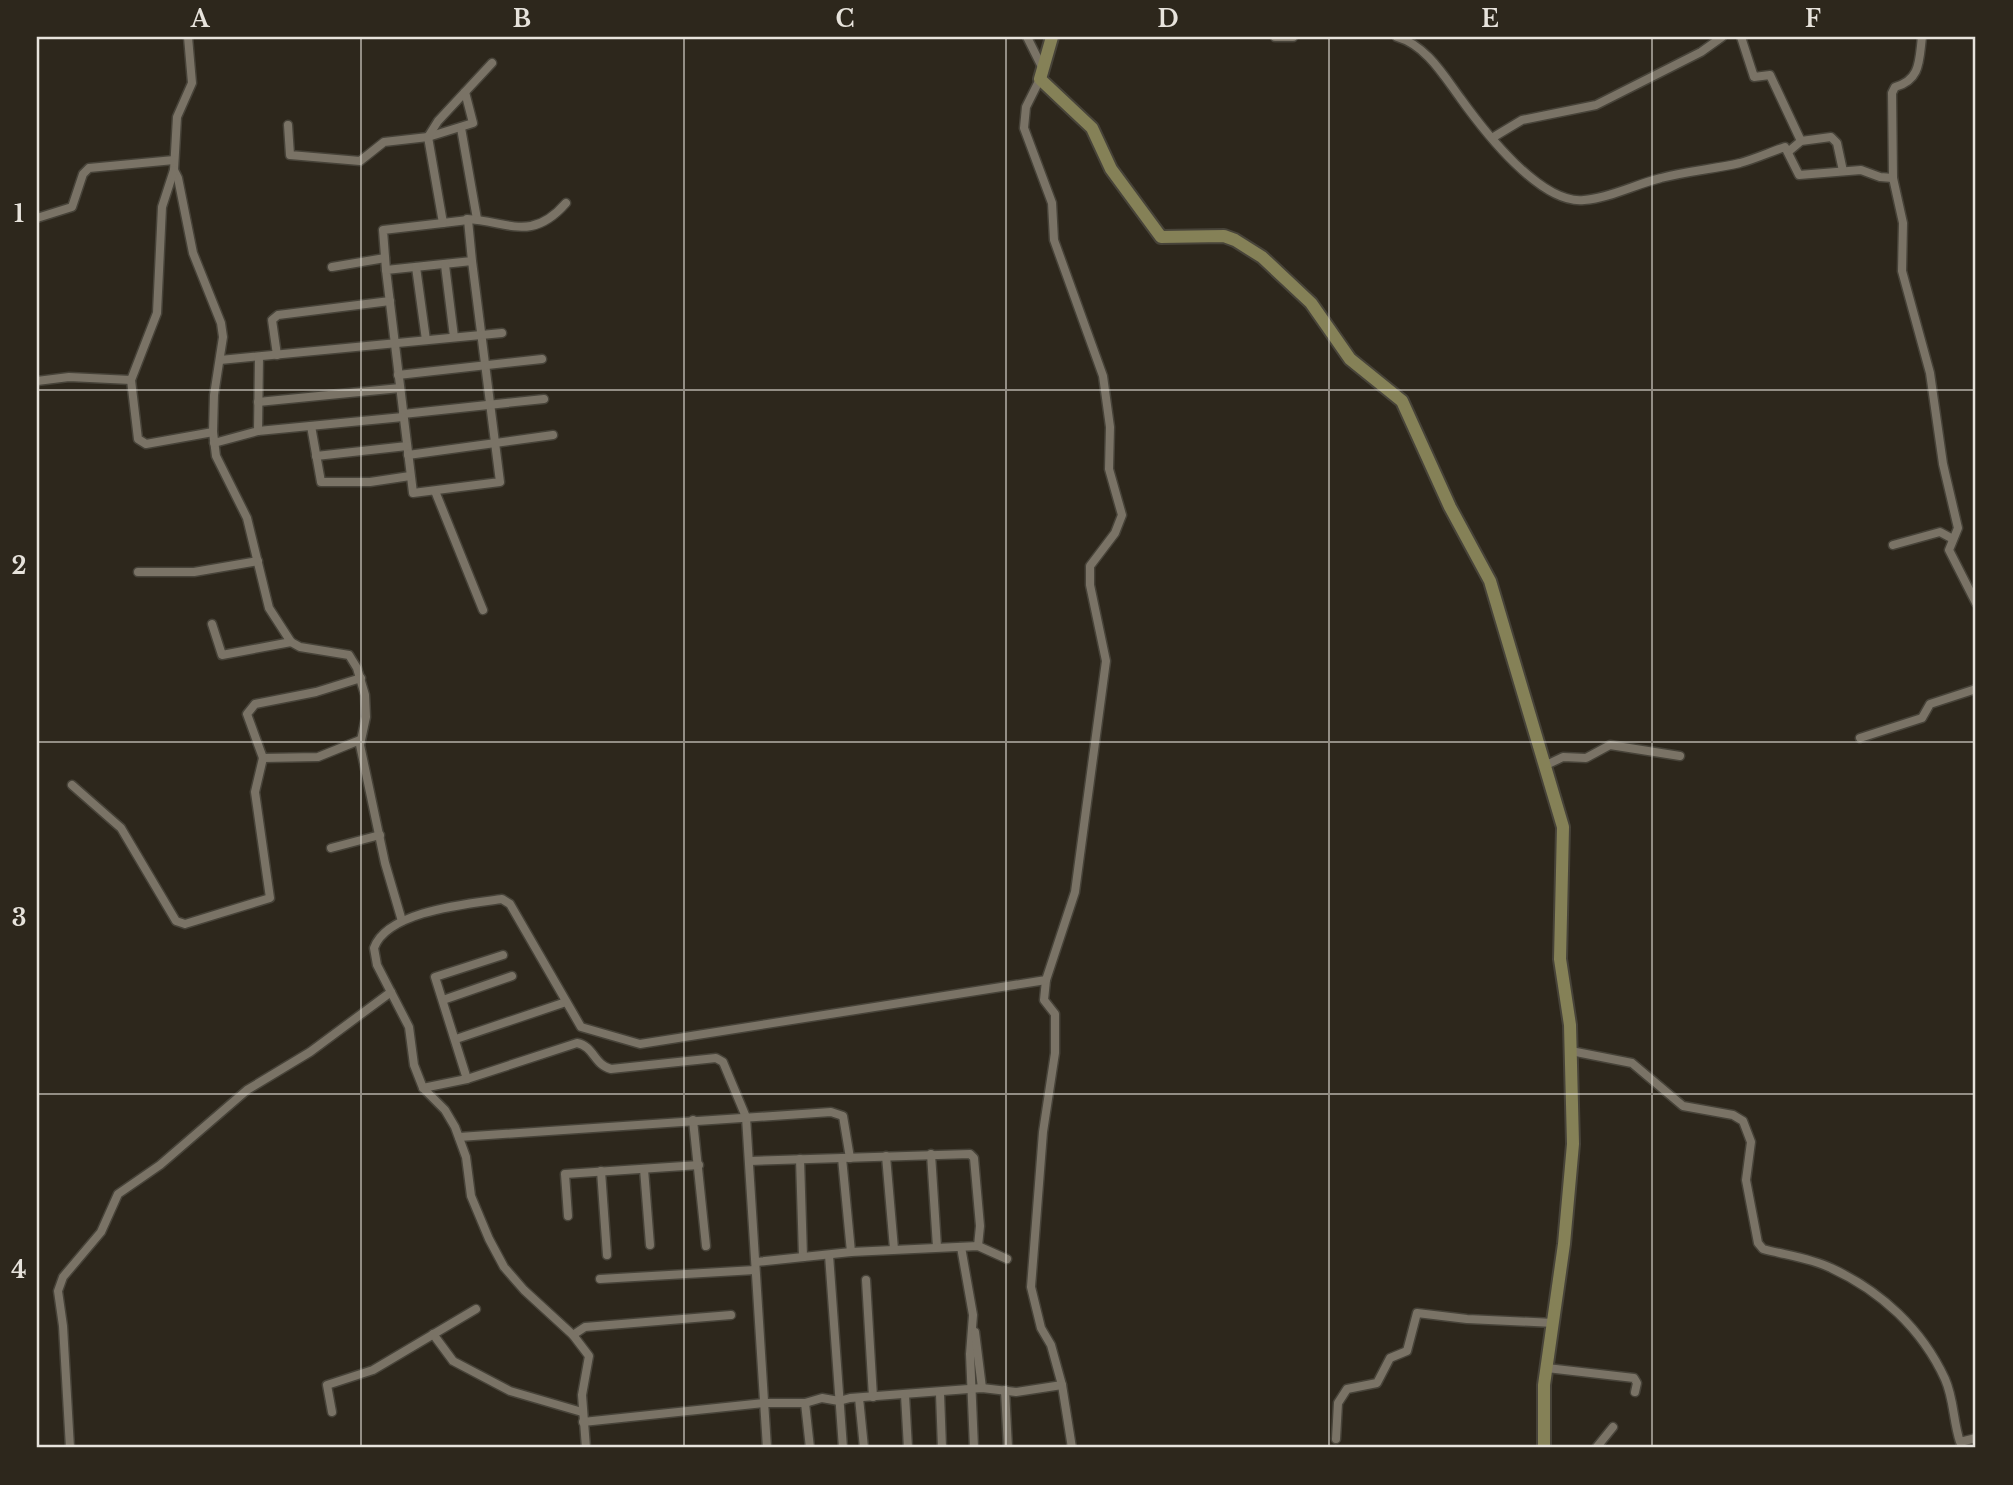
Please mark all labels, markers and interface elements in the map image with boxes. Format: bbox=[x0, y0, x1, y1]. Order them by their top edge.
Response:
text: A bbox=[190, 5, 211, 33]
text: B bbox=[513, 5, 531, 33]
text: C bbox=[836, 5, 854, 33]
text: D bbox=[1157, 5, 1179, 33]
text: E bbox=[1481, 5, 1499, 33]
text: F bbox=[1805, 5, 1821, 33]
text: 1 bbox=[14, 200, 24, 228]
text: 2 bbox=[12, 552, 26, 580]
text: 3 bbox=[12, 904, 26, 932]
text: 4 bbox=[11, 1256, 27, 1284]

